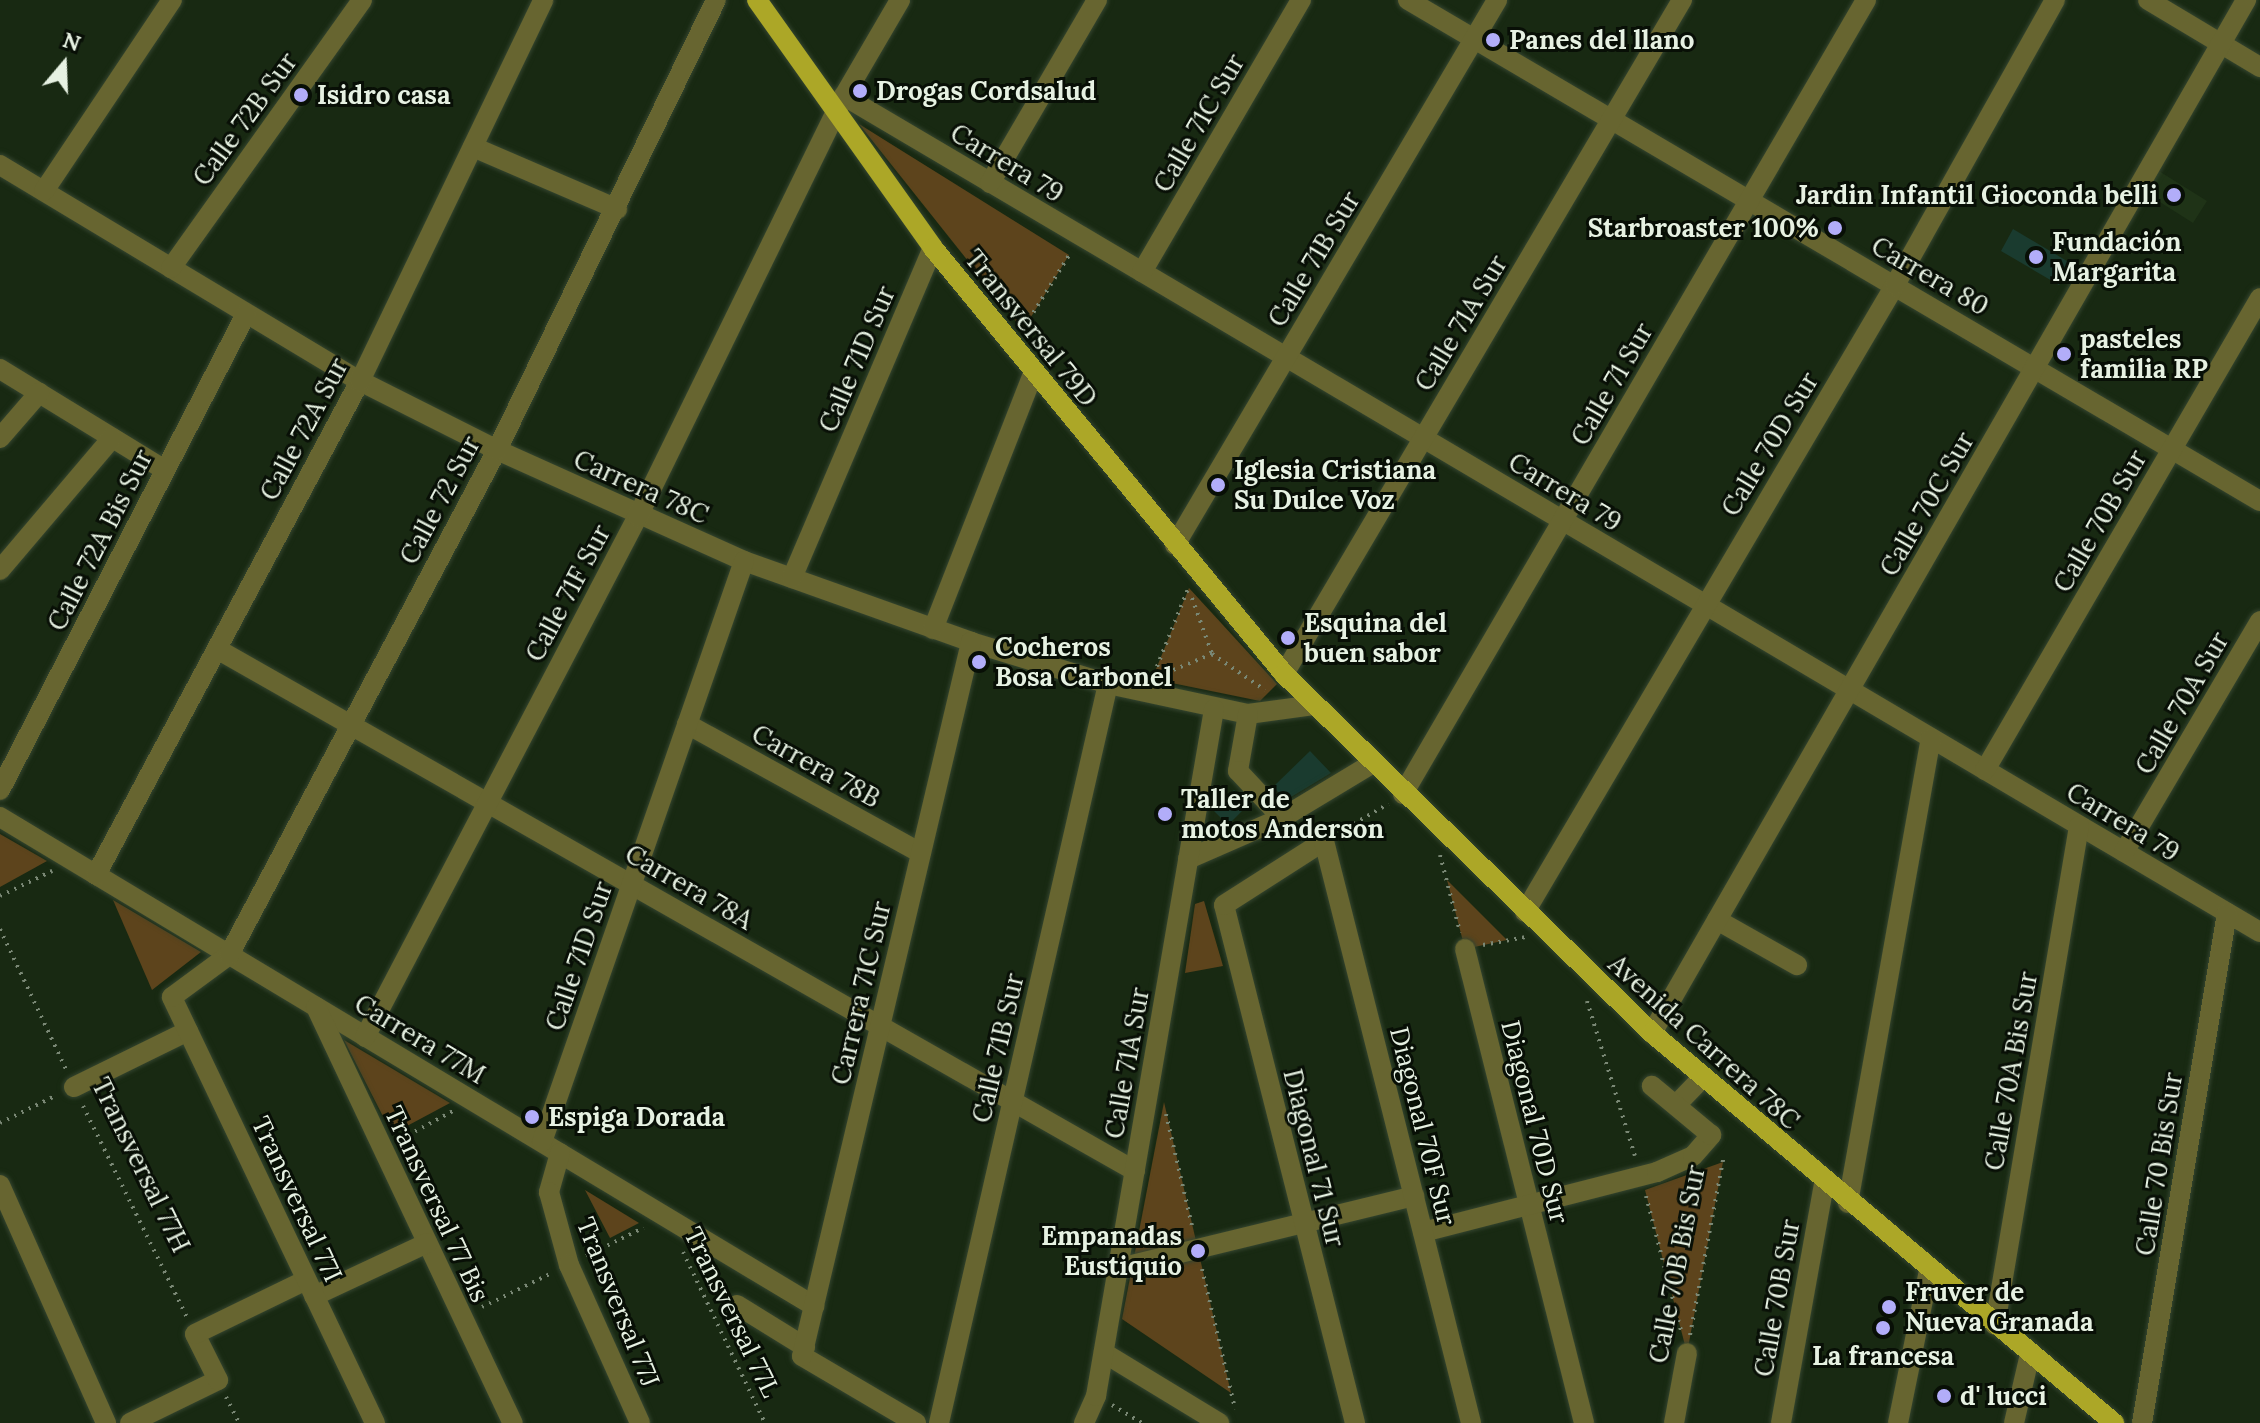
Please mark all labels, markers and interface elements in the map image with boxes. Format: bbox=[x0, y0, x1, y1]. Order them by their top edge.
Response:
north arrow bbox=[24, 24, 104, 104]
place label: Panes del llano bbox=[1509, 24, 1695, 56]
text: N bbox=[59, 25, 84, 57]
marker: Panes del llano bbox=[1484, 31, 1502, 49]
street label: Calle 72B Sur bbox=[186, 46, 304, 192]
street label: Calle 71C Sur bbox=[1147, 48, 1251, 198]
place label: Drogas Cordsalud bbox=[876, 75, 1096, 107]
place label: Isidro casa bbox=[317, 79, 451, 111]
marker: Drogas Cordsalud bbox=[851, 82, 869, 100]
marker: Isidro casa bbox=[292, 86, 310, 104]
street label: Carrera 79 bbox=[945, 117, 1069, 209]
place label: Jardin Infantil Gioconda belli bbox=[1796, 179, 2158, 211]
street label: Calle 71B Sur bbox=[1261, 186, 1367, 332]
marker: Jardin Infantil Gioconda belli bbox=[2165, 186, 2183, 204]
place label: Starbroaster 100% bbox=[1588, 212, 1819, 244]
marker: Starbroaster 100% bbox=[1826, 219, 1844, 237]
place label: Fundación Margarita bbox=[2052, 226, 2182, 288]
street label: Carrera 80 bbox=[1866, 230, 1994, 322]
street label: Transversal 79D bbox=[958, 243, 1104, 413]
marker: Fundación Margarita bbox=[2027, 248, 2045, 266]
street label: Calle 71A Sur bbox=[1408, 249, 1514, 397]
street label: Calle 71D Sur bbox=[812, 281, 902, 437]
street label: Calle 71 Sur bbox=[1564, 317, 1660, 451]
place label: pasteles familia RP bbox=[2080, 323, 2208, 384]
marker: pasteles familia RP bbox=[2055, 345, 2073, 363]
street label: Calle 72A Sur bbox=[253, 352, 355, 506]
street label: Calle 70D Sur bbox=[1715, 366, 1825, 522]
street label: Calle 70C Sur bbox=[1873, 426, 1981, 582]
street label: Calle 72 Sur bbox=[393, 431, 487, 569]
street label: Carrera 78C bbox=[569, 443, 713, 531]
street label: Calle 72A Bis Sur bbox=[41, 444, 159, 636]
street label: Calle 70B Sur bbox=[2047, 444, 2153, 598]
street label: Carrera 79 bbox=[1503, 446, 1627, 538]
place label: Iglesia Cristiana Su Dulce Voz bbox=[1234, 454, 1436, 516]
marker: Iglesia Cristiana Su Dulce Voz bbox=[1209, 476, 1227, 494]
street label: Calle 71F Sur bbox=[519, 519, 617, 667]
place label: Esquina del buen sabor bbox=[1304, 607, 1447, 668]
street label: Calle 70A Sur bbox=[2129, 626, 2235, 780]
marker: Esquina del buen sabor bbox=[1279, 629, 1297, 647]
place label: Cocheros Bosa Carbonel bbox=[995, 631, 1172, 692]
marker: Cocheros Bosa Carbonel bbox=[970, 653, 988, 671]
street label: Carrera 78B bbox=[746, 718, 886, 814]
street label: Carrera 79 bbox=[2061, 776, 2185, 868]
place label: Taller de motos Anderson bbox=[1181, 783, 1384, 844]
marker: Taller de motos Anderson bbox=[1156, 805, 1174, 823]
street label: Carrera 78A bbox=[620, 838, 758, 936]
street label: Calle 71D Sur bbox=[539, 877, 619, 1035]
street label: Carrera 71C Sur bbox=[825, 898, 897, 1088]
street label: Avenida Carrera 78C bbox=[1602, 948, 1806, 1136]
street label: Calle 70A Bis Sur bbox=[1978, 969, 2044, 1173]
street label: Calle 71B Sur bbox=[966, 970, 1030, 1126]
street label: Calle 71A Sur bbox=[1098, 985, 1156, 1141]
street label: Carrera 77M bbox=[349, 988, 491, 1090]
street label: Diagonal 70D Sur bbox=[1495, 1017, 1575, 1227]
street label: Diagonal 70F Sur bbox=[1383, 1024, 1463, 1228]
street label: Diagonal 71 Sur bbox=[1277, 1066, 1351, 1250]
street label: Calle 70 Bis Sur bbox=[2129, 1070, 2189, 1258]
street label: Transversal 77H bbox=[85, 1073, 197, 1257]
street label: Transversal 77 Bis bbox=[378, 1101, 496, 1307]
place label: Espiga Dorada bbox=[548, 1101, 725, 1133]
marker: Espiga Dorada bbox=[523, 1108, 541, 1126]
street label: Transversal 77I bbox=[245, 1111, 349, 1287]
street label: Calle 70B Bis Sur bbox=[1642, 1162, 1712, 1366]
street label: Transversal 77J bbox=[570, 1213, 666, 1391]
street label: Calle 70B Sur bbox=[1748, 1217, 1806, 1379]
place label: Empanadas Eustiquio bbox=[1041, 1220, 1182, 1282]
street label: Transversal 77L bbox=[677, 1222, 787, 1402]
marker: Empanadas Eustiquio bbox=[1189, 1242, 1207, 1260]
place label: Fruver de Nueva Granada bbox=[1905, 1276, 2094, 1338]
marker: Fruver de Nueva Granada bbox=[1880, 1298, 1898, 1316]
marker: La francesa bbox=[1874, 1319, 1892, 1337]
place label: La francesa bbox=[1812, 1340, 1954, 1372]
place label: d' lucci bbox=[1960, 1380, 2047, 1412]
marker: d' lucci bbox=[1935, 1387, 1953, 1405]

